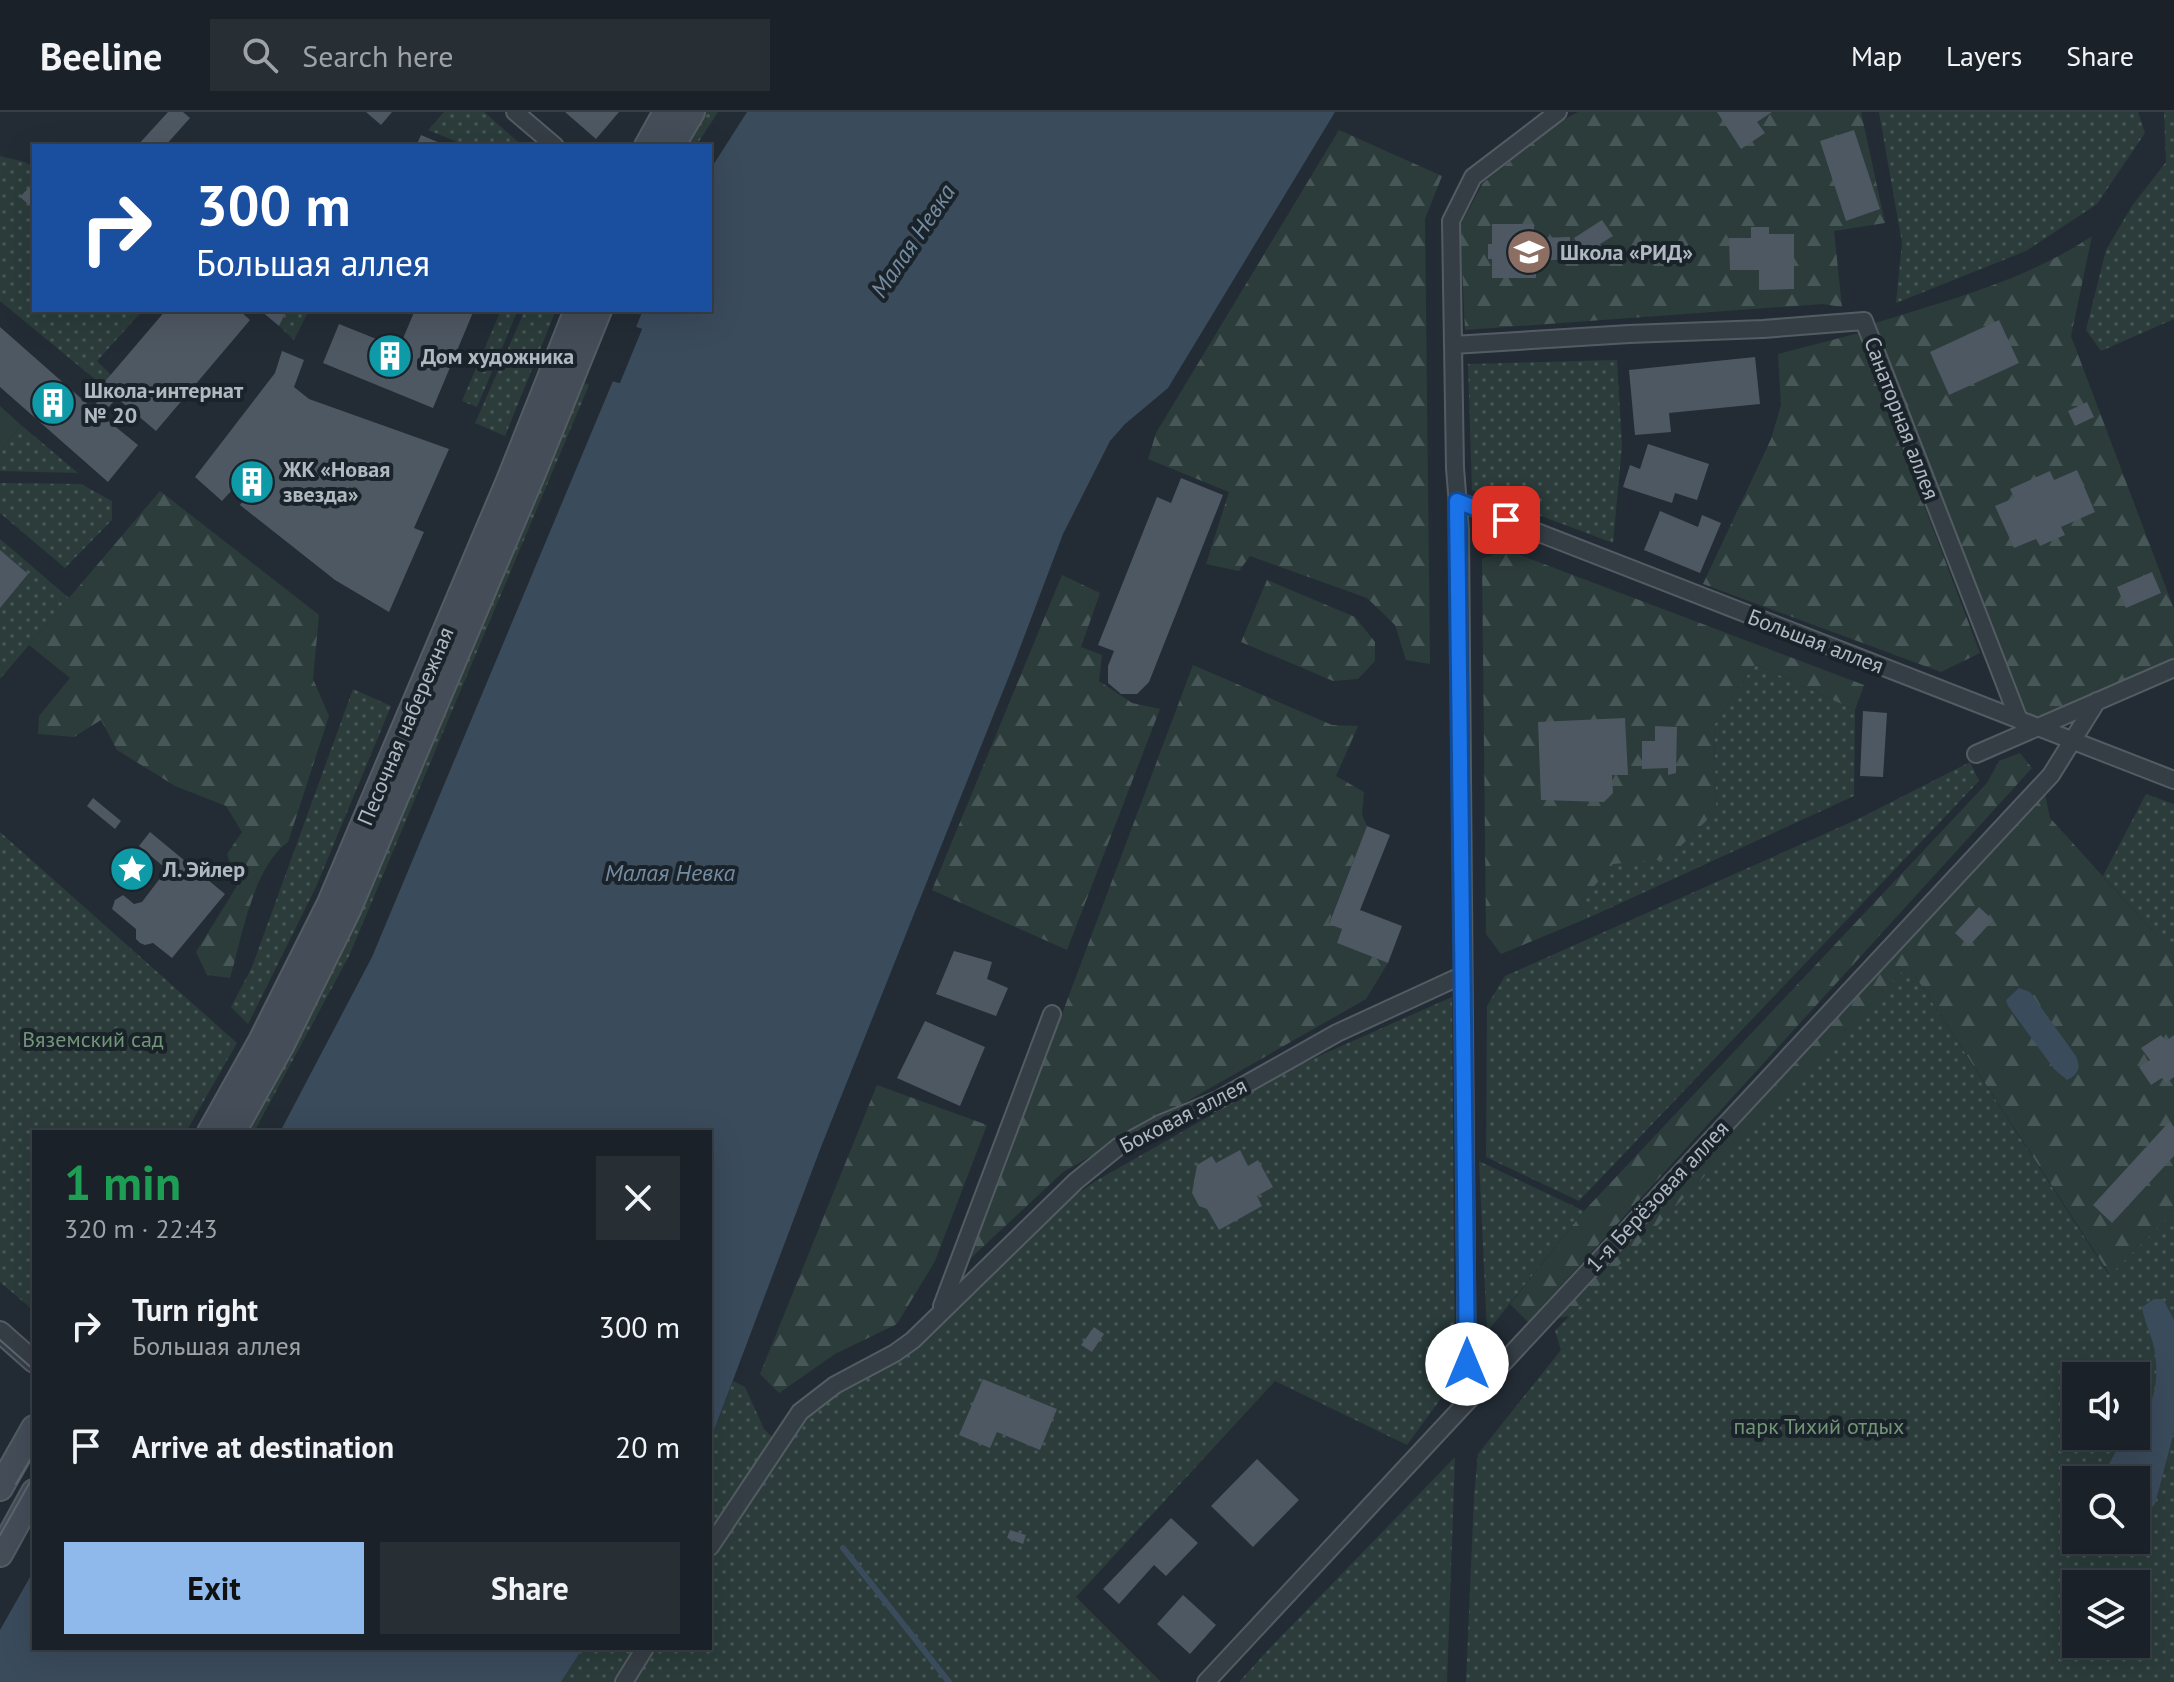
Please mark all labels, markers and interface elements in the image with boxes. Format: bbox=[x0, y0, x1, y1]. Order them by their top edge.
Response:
search box bbox=[210, 19, 770, 91]
text: Beeline bbox=[40, 31, 162, 80]
icon: search bbox=[238, 33, 282, 77]
text: Search here bbox=[302, 36, 454, 75]
text: Map bbox=[1851, 37, 1902, 74]
text: Layers bbox=[1946, 37, 2022, 74]
text: Share bbox=[2066, 37, 2134, 74]
text: 300 m bbox=[196, 169, 351, 241]
icon: right bbox=[64, 176, 168, 280]
water label: Малая Невка bbox=[863, 178, 962, 303]
school or university icon: Школа «РИД» bbox=[1505, 228, 1553, 276]
place label: Школа «РИД» bbox=[1560, 238, 1693, 266]
text: Большая аллея bbox=[196, 239, 430, 286]
building icon: Дом художника bbox=[366, 332, 414, 380]
street label: Санаторная аллея bbox=[1858, 333, 1946, 503]
place label: Дом художника bbox=[421, 342, 574, 370]
place label: Школа-интернат № 20 bbox=[84, 376, 244, 429]
building icon: Школа-интернат № 20 bbox=[29, 379, 77, 427]
place label: ЖК «Новая звезда» bbox=[282, 455, 390, 508]
building icon: ЖК «Новая звезда» bbox=[228, 458, 276, 506]
pin bbox=[1472, 486, 1540, 554]
icon: arrive bbox=[1484, 498, 1528, 542]
street label: Большая аллея bbox=[1744, 602, 1888, 680]
street label: Песочная набережная bbox=[351, 623, 459, 829]
place icon: Л. Эйлер bbox=[108, 845, 156, 893]
place label: Л. Эйлер bbox=[162, 855, 245, 883]
water label: Малая Невка bbox=[605, 857, 736, 888]
park label: Вяземский сад bbox=[22, 1025, 164, 1053]
street label: Боковая аллея bbox=[1115, 1071, 1251, 1159]
street label: 1-я Берёзовая аллея bbox=[1580, 1114, 1734, 1278]
text: 1 min bbox=[64, 1151, 181, 1213]
button: close bbox=[596, 1156, 680, 1240]
text: 320 m · 22:43 bbox=[64, 1212, 218, 1245]
text: Turn right bbox=[132, 1290, 258, 1329]
icon: right bbox=[64, 1304, 108, 1348]
text: 300 m bbox=[599, 1307, 680, 1346]
position arrow bbox=[1425, 1322, 1509, 1406]
text: Большая аллея bbox=[132, 1329, 301, 1362]
map controls bbox=[2062, 1362, 2150, 1658]
button: sound bbox=[2062, 1362, 2150, 1450]
park label: парк Тихий отдых bbox=[1734, 1412, 1904, 1440]
icon: arrive bbox=[64, 1424, 108, 1468]
text: Arrive at destination bbox=[132, 1427, 394, 1466]
text: 20 m bbox=[615, 1427, 680, 1466]
button: search bbox=[2062, 1466, 2150, 1554]
button: Exit bbox=[64, 1542, 364, 1634]
button: Share bbox=[380, 1542, 680, 1634]
button: layers bbox=[2062, 1570, 2150, 1658]

